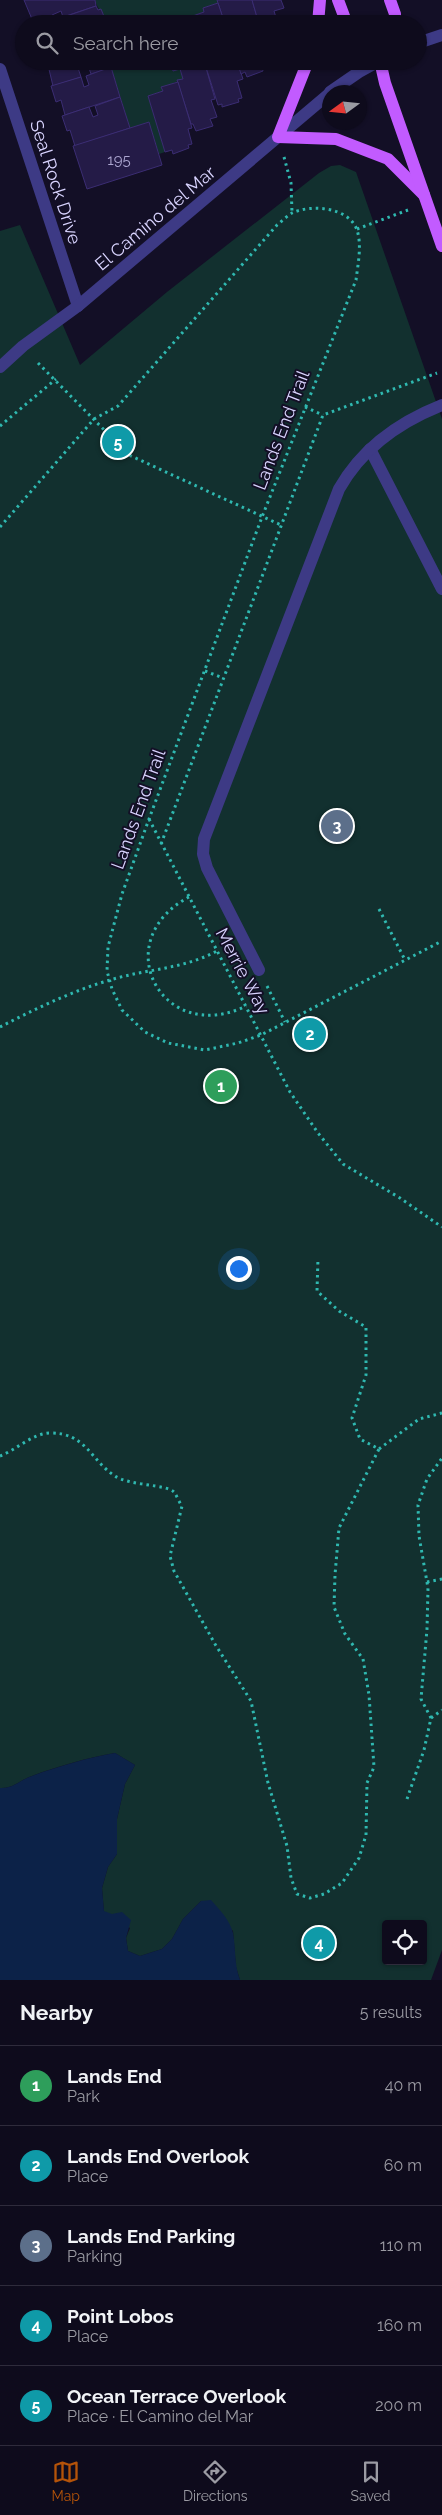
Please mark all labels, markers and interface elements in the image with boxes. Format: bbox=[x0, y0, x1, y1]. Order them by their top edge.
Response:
search box bbox=[15, 15, 427, 70]
icon: search bbox=[33, 29, 61, 57]
text: Search here bbox=[73, 32, 179, 54]
north arrow bbox=[322, 85, 367, 130]
street label: Seal Rock Drive bbox=[26, 117, 86, 247]
house number: 195 bbox=[107, 151, 131, 169]
street label: El Camino del Mar bbox=[90, 161, 220, 275]
street label: Lands End Trail bbox=[249, 367, 313, 493]
pin: 5 bbox=[102, 423, 134, 461]
street label: Lands End Trail bbox=[107, 746, 169, 872]
pin: 3 bbox=[321, 807, 353, 845]
street label: Merrie Way bbox=[212, 924, 275, 1018]
pin: 2 bbox=[294, 1015, 326, 1053]
pin: 1 bbox=[205, 1067, 237, 1105]
your location bbox=[226, 1256, 252, 1282]
map controls bbox=[382, 1920, 427, 1965]
button: locate bbox=[382, 1920, 427, 1965]
pin: 4 bbox=[303, 1924, 335, 1962]
text: Nearby bbox=[20, 2000, 93, 2025]
text: 5 results bbox=[360, 2003, 422, 2022]
text: Lands End bbox=[67, 2065, 162, 2087]
text: 1 bbox=[32, 2076, 40, 2095]
text: 40 m bbox=[385, 2076, 422, 2095]
text: Park bbox=[67, 2087, 100, 2106]
text: Lands End Overlook bbox=[67, 2145, 249, 2167]
text: 2 bbox=[31, 2156, 41, 2175]
text: 60 m bbox=[384, 2156, 422, 2175]
text: Place bbox=[67, 2167, 108, 2186]
text: Lands End Parking bbox=[67, 2225, 235, 2247]
text: 3 bbox=[32, 2236, 40, 2255]
text: 110 m bbox=[380, 2236, 422, 2255]
text: Parking bbox=[67, 2247, 122, 2266]
text: Point Lobos bbox=[67, 2305, 174, 2327]
text: 4 bbox=[31, 2316, 41, 2335]
text: 160 m bbox=[377, 2316, 422, 2335]
text: Place bbox=[67, 2327, 108, 2346]
text: Ocean Terrace Overlook bbox=[67, 2385, 286, 2407]
text: 5 bbox=[32, 2396, 40, 2415]
text: 200 m bbox=[375, 2396, 422, 2415]
text: Place · El Camino del Mar bbox=[67, 2407, 253, 2426]
tab: Map bbox=[51, 2458, 80, 2504]
tab: Directions bbox=[183, 2458, 248, 2504]
tab: Saved bbox=[350, 2458, 391, 2504]

